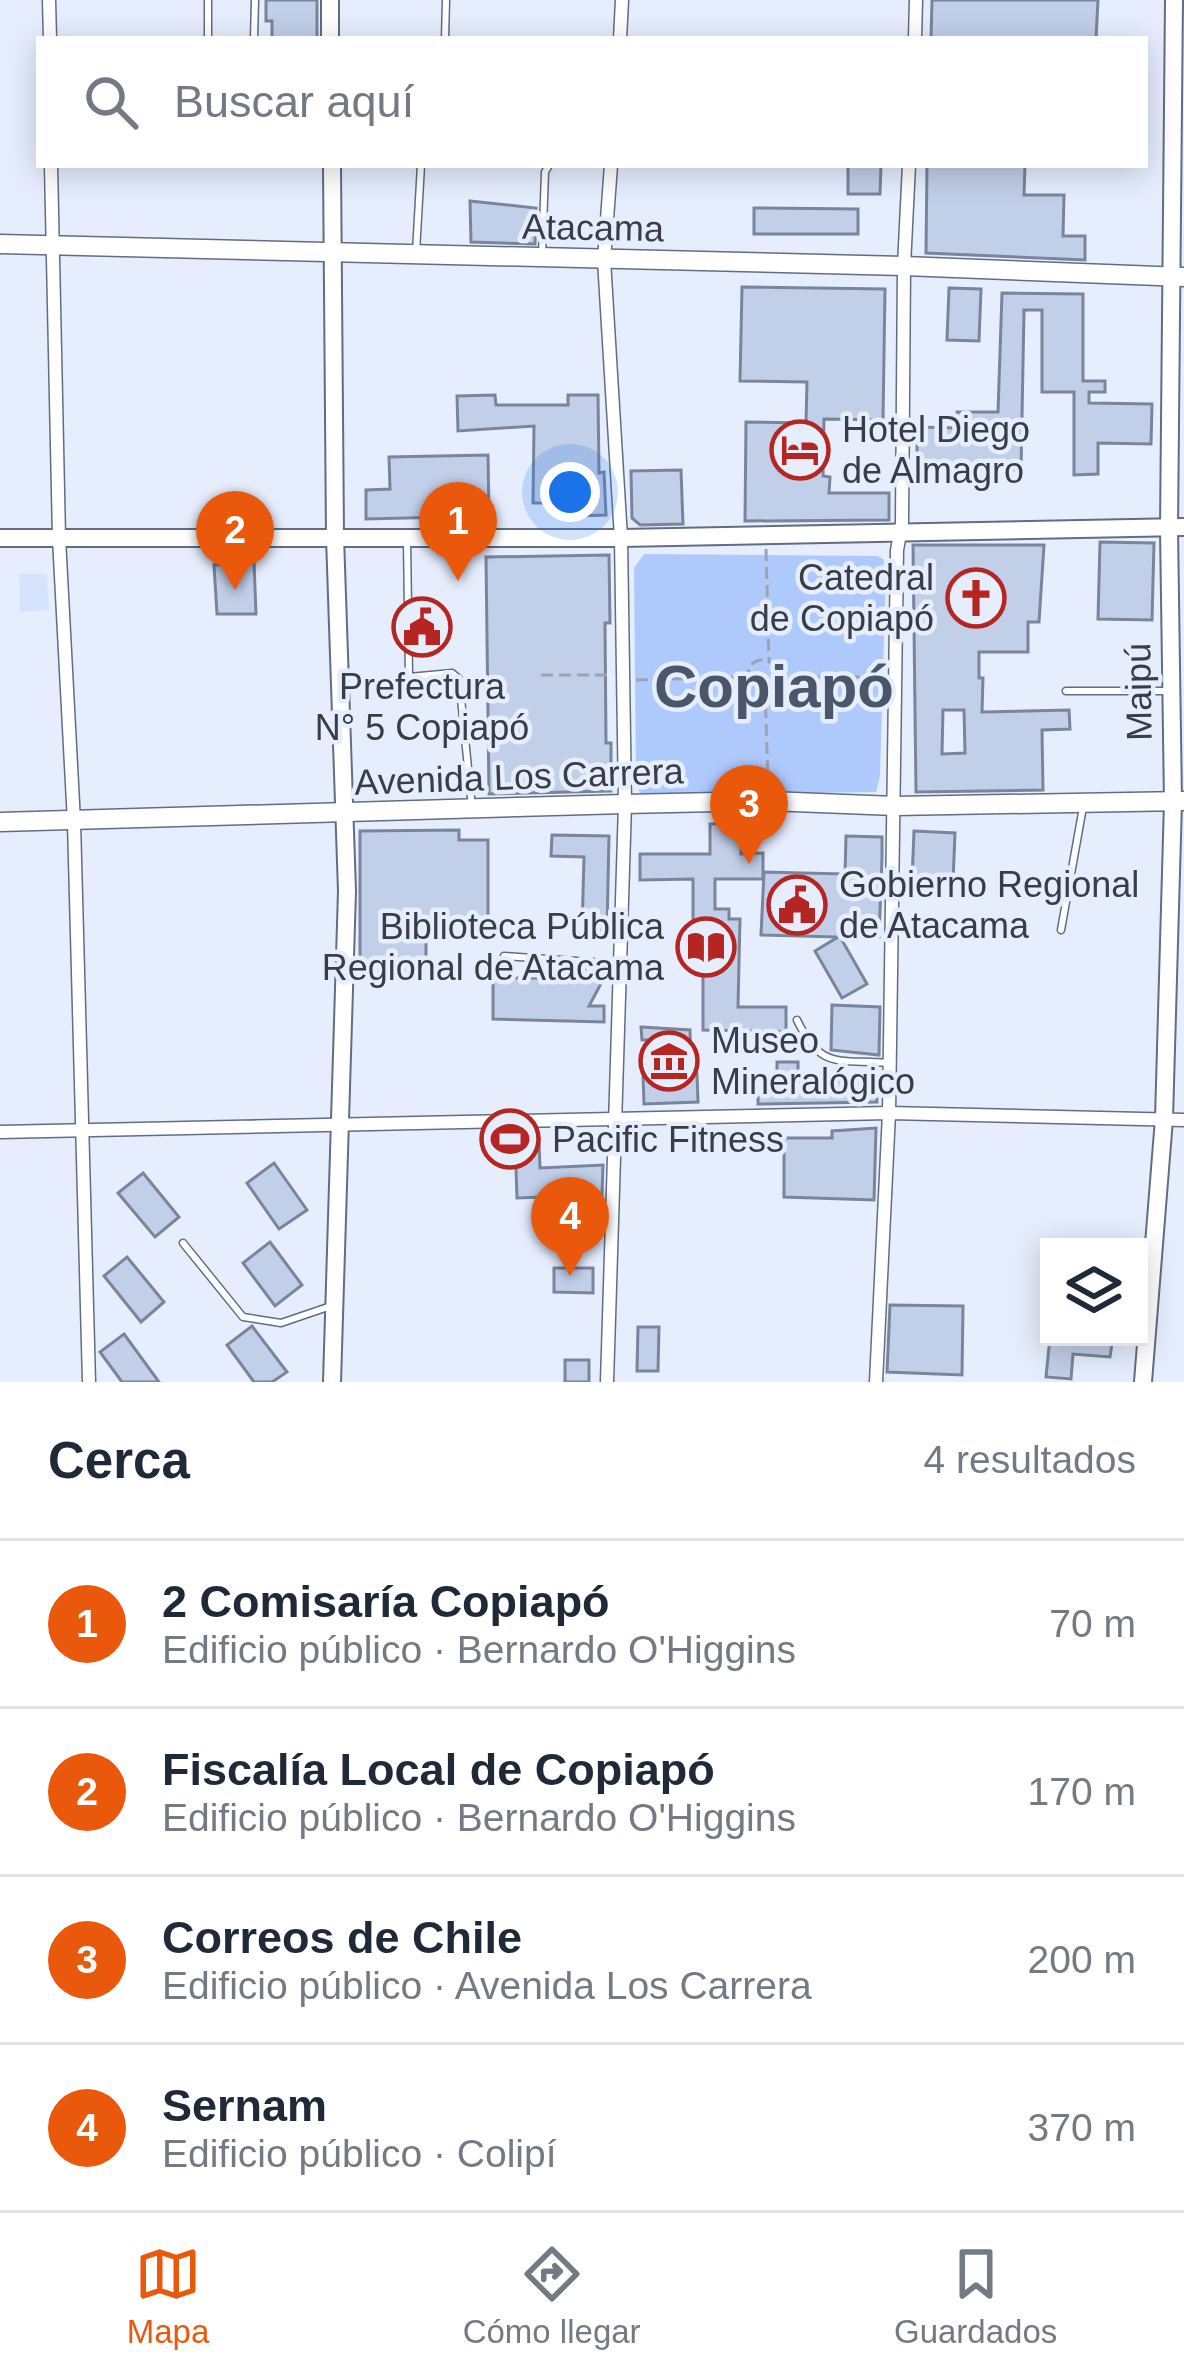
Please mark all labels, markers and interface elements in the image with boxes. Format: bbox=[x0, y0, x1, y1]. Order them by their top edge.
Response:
search box bbox=[36, 36, 1148, 168]
icon: search bbox=[78, 69, 144, 135]
text: Buscar aquí bbox=[174, 76, 414, 127]
street label: Atacama bbox=[522, 206, 665, 249]
place label: Hotel Diego de Almagro bbox=[842, 409, 1030, 491]
hotel icon: Hotel Diego de Almagro bbox=[769, 419, 831, 481]
your location bbox=[540, 462, 600, 522]
pin: 1 bbox=[419, 482, 497, 581]
pin: 2 bbox=[196, 491, 274, 590]
place label: Catedral de Copiapó bbox=[750, 557, 934, 639]
church icon: Catedral de Copiapó bbox=[945, 567, 1007, 629]
public building icon: Prefectura N° 5 Copiapó bbox=[391, 596, 453, 658]
street label: Maipú bbox=[1117, 643, 1160, 741]
district label: Copiapó bbox=[654, 653, 894, 720]
place label: Prefectura N° 5 Copiapó bbox=[315, 666, 529, 748]
street label: Avenida Los Carrera bbox=[354, 750, 685, 803]
pin: 3 bbox=[710, 765, 788, 864]
place label: Gobierno Regional de Atacama bbox=[839, 864, 1139, 946]
public building icon: Gobierno Regional de Atacama bbox=[766, 874, 828, 936]
place label: Biblioteca Pública Regional de Atacama bbox=[322, 906, 665, 988]
library icon: Biblioteca Pública Regional de Atacama bbox=[675, 916, 737, 978]
place label: Museo Mineralógico bbox=[711, 1020, 915, 1102]
museum icon: Museo Mineralógico bbox=[638, 1030, 700, 1092]
sports icon: Pacific Fitness bbox=[479, 1108, 541, 1170]
place label: Pacific Fitness bbox=[552, 1119, 784, 1160]
pin: 4 bbox=[531, 1177, 609, 1276]
map controls bbox=[1040, 1238, 1148, 1346]
button: layers bbox=[1040, 1238, 1148, 1346]
text: Cerca bbox=[48, 1432, 190, 1489]
text: 4 resultados bbox=[924, 1438, 1136, 1481]
text: 2 Comisaría Copiapó bbox=[162, 1576, 610, 1627]
text: 1 bbox=[76, 1602, 98, 1645]
text: 70 m bbox=[1049, 1602, 1136, 1645]
text: Edificio público · Bernardo O'Higgins bbox=[162, 1628, 796, 1671]
text: Fiscalía Local de Copiapó bbox=[162, 1744, 715, 1795]
text: 2 bbox=[76, 1770, 98, 1813]
text: 170 m bbox=[1028, 1770, 1136, 1813]
text: Edificio público · Bernardo O'Higgins bbox=[162, 1796, 796, 1839]
text: Correos de Chile bbox=[162, 1912, 522, 1963]
text: 3 bbox=[76, 1938, 98, 1981]
text: 200 m bbox=[1028, 1938, 1136, 1981]
text: Edificio público · Avenida Los Carrera bbox=[162, 1964, 812, 2007]
text: Sernam bbox=[162, 2080, 327, 2131]
text: 4 bbox=[76, 2106, 98, 2149]
text: 370 m bbox=[1028, 2106, 1136, 2149]
text: Edificio público · Colipí bbox=[162, 2132, 557, 2175]
tab: Mapa bbox=[127, 2241, 209, 2351]
tab: Cómo llegar bbox=[463, 2241, 641, 2351]
tab: Guardados bbox=[894, 2241, 1057, 2351]

